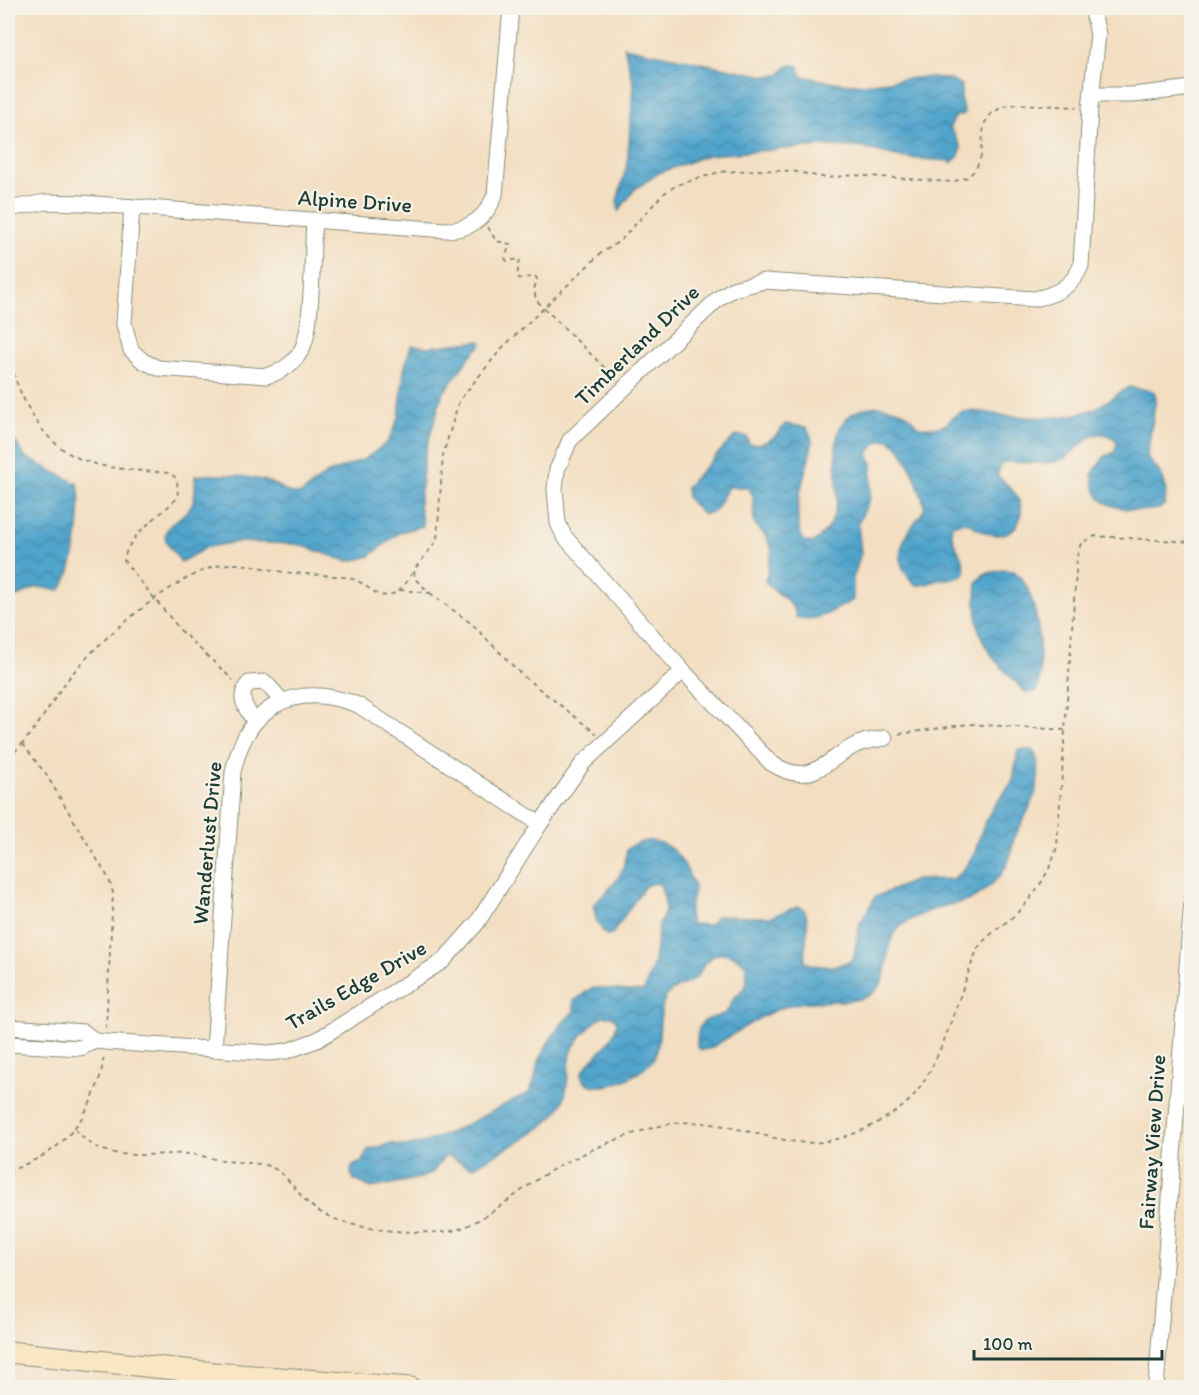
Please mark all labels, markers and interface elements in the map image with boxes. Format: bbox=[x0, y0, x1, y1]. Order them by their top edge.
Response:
street label: Alpine Drive bbox=[297, 184, 413, 218]
street label: Timberland Drive bbox=[569, 279, 705, 411]
street label: Wanderlust Drive bbox=[186, 760, 228, 926]
street label: Trails Edge Drive bbox=[281, 934, 431, 1036]
street label: Fairway View Drive bbox=[1132, 1053, 1172, 1231]
scale bar bbox=[974, 1323, 1162, 1361]
text: 100 m bbox=[983, 1333, 1033, 1355]

